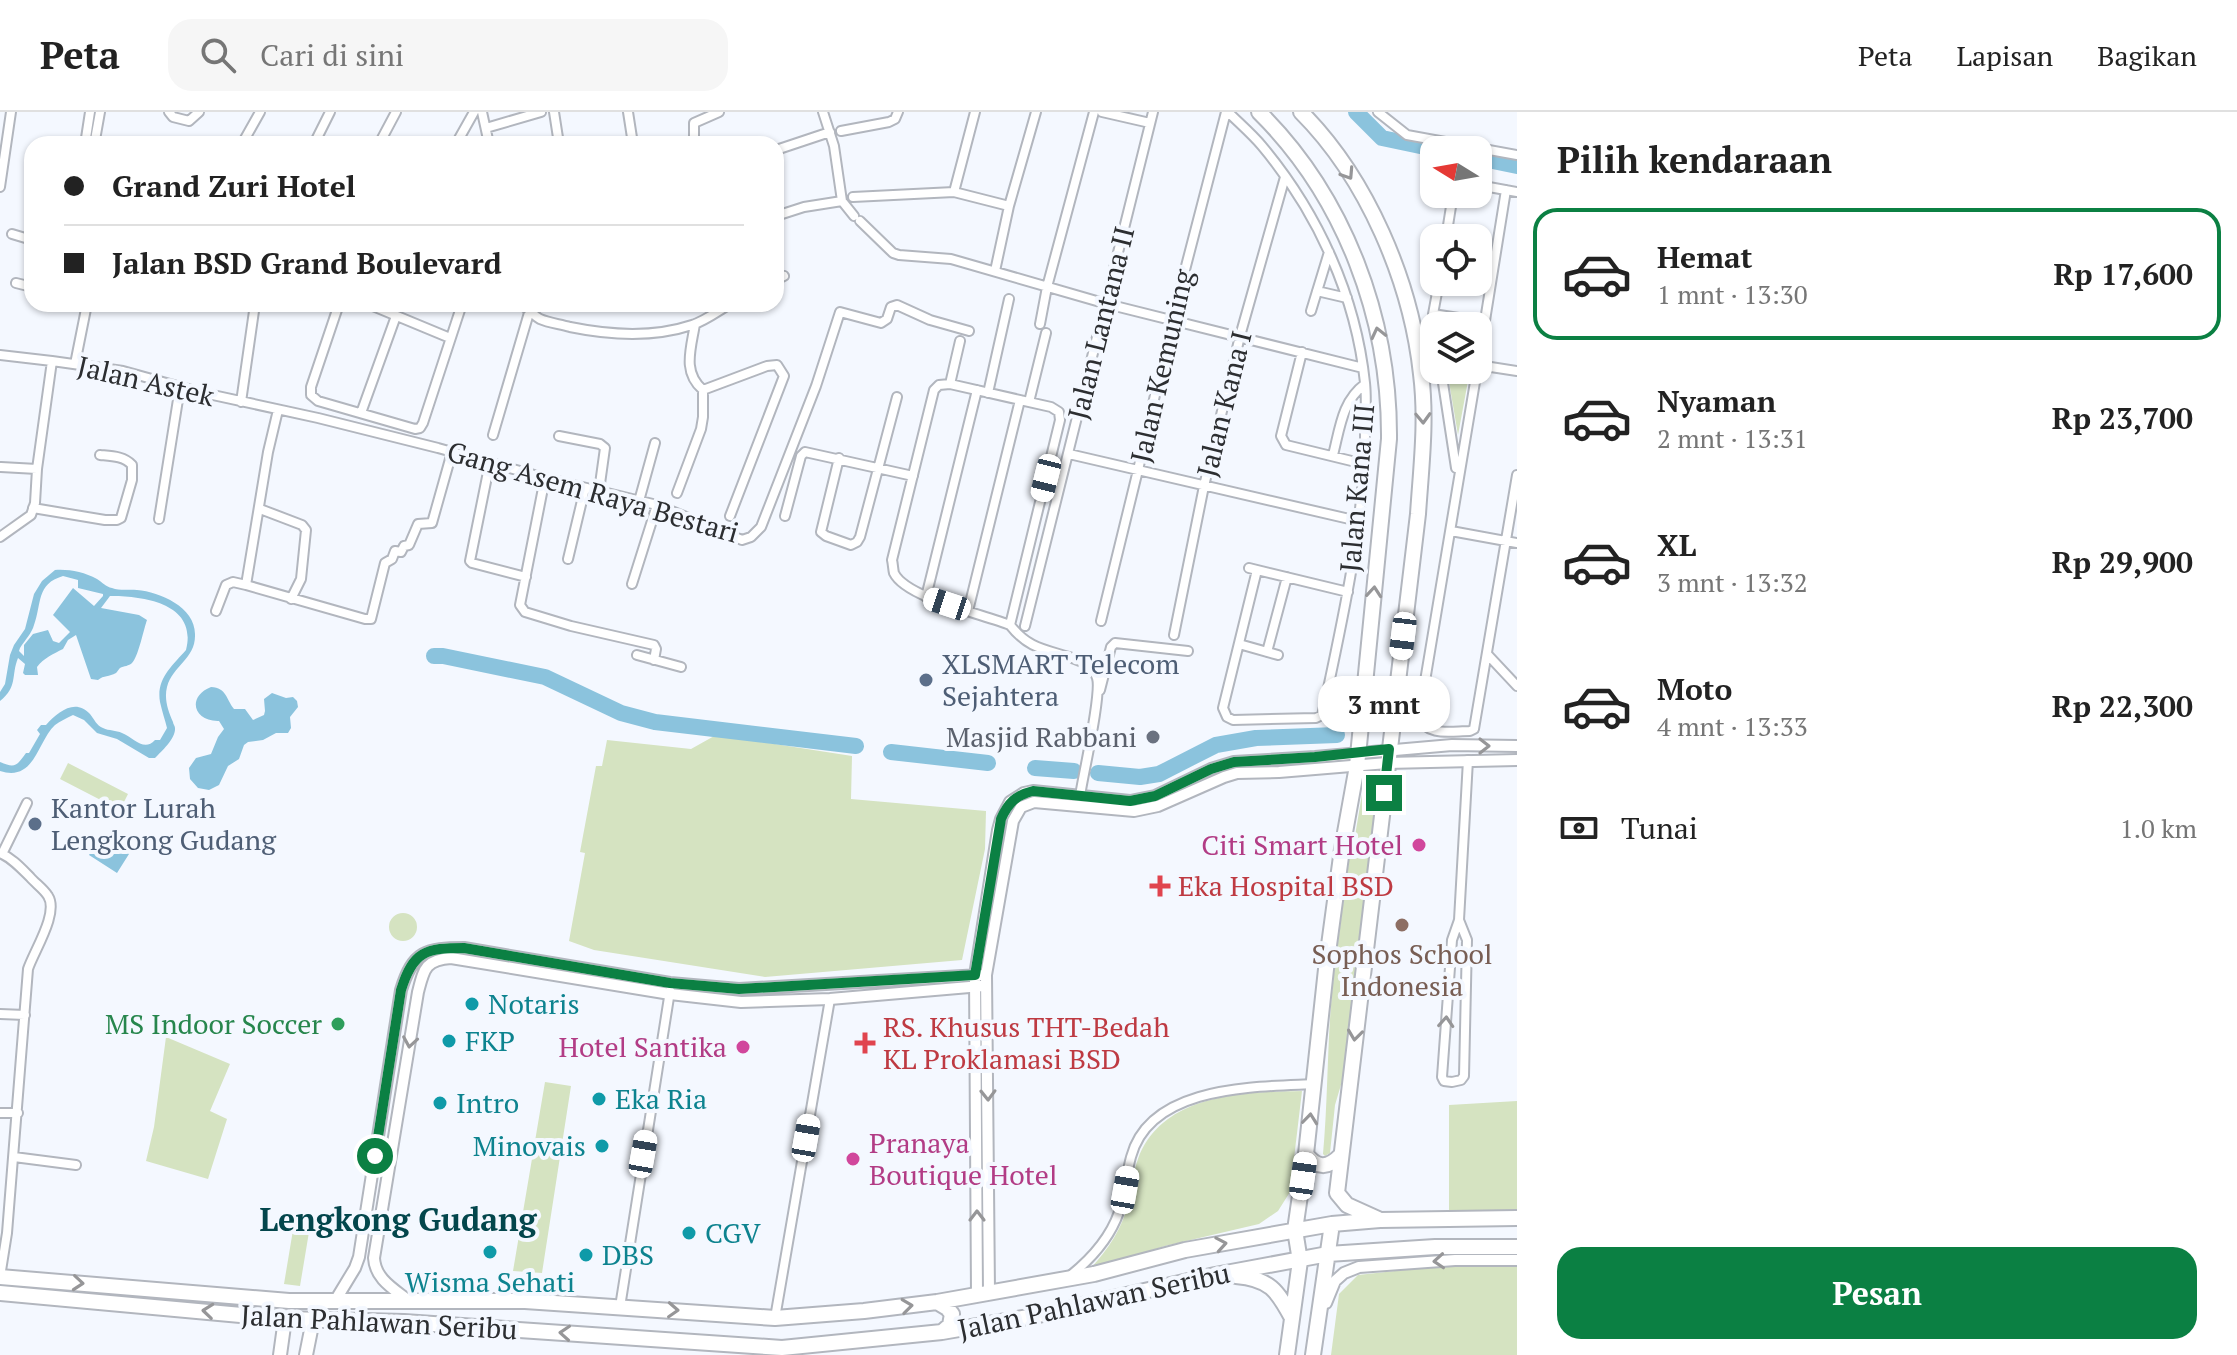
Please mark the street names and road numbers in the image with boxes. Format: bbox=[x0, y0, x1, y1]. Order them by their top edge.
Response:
street label: Jalan Lantana II bbox=[1059, 223, 1142, 423]
street label: Jalan Kemuning bbox=[1121, 264, 1202, 466]
street label: Jalan Kana I bbox=[1187, 327, 1260, 481]
street label: Jalan Astek bbox=[74, 347, 219, 414]
street label: Jalan Kana III bbox=[1331, 402, 1382, 574]
street label: Gang Asem Raya Bestari bbox=[443, 432, 743, 551]
street label: Jalan Pahlawan Seribu bbox=[955, 1254, 1233, 1347]
street label: Jalan Pahlawan Seribu bbox=[240, 1296, 518, 1347]

